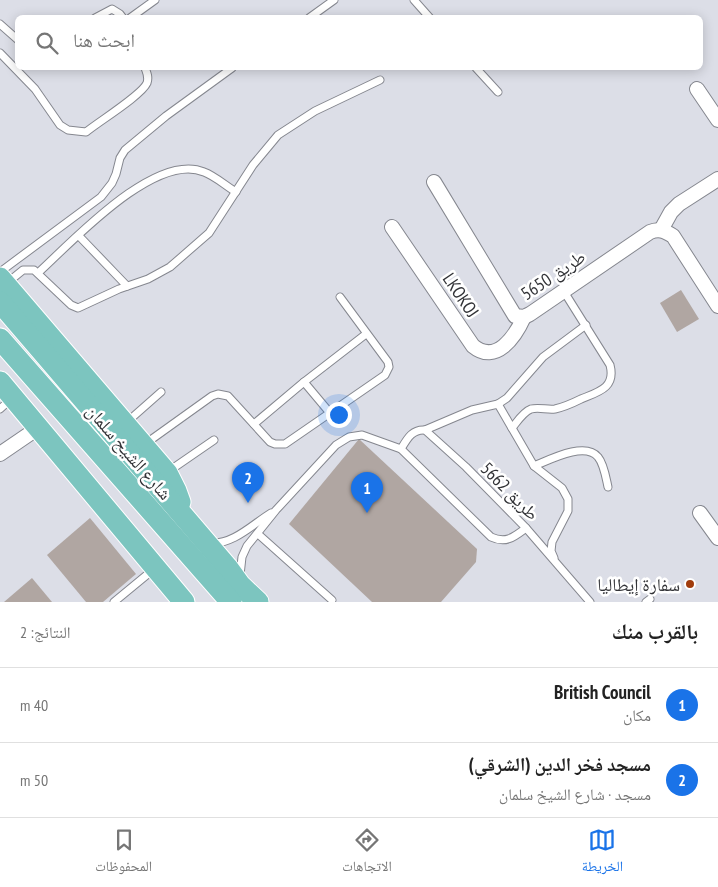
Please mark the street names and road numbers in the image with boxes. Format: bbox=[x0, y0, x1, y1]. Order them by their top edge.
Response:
street label: طريق 5650 bbox=[516, 245, 590, 305]
street label: LKOKOJ bbox=[438, 268, 484, 322]
street label: شارع الشيخ سلمان bbox=[80, 399, 177, 505]
street label: طريق 5662 bbox=[476, 457, 544, 525]

